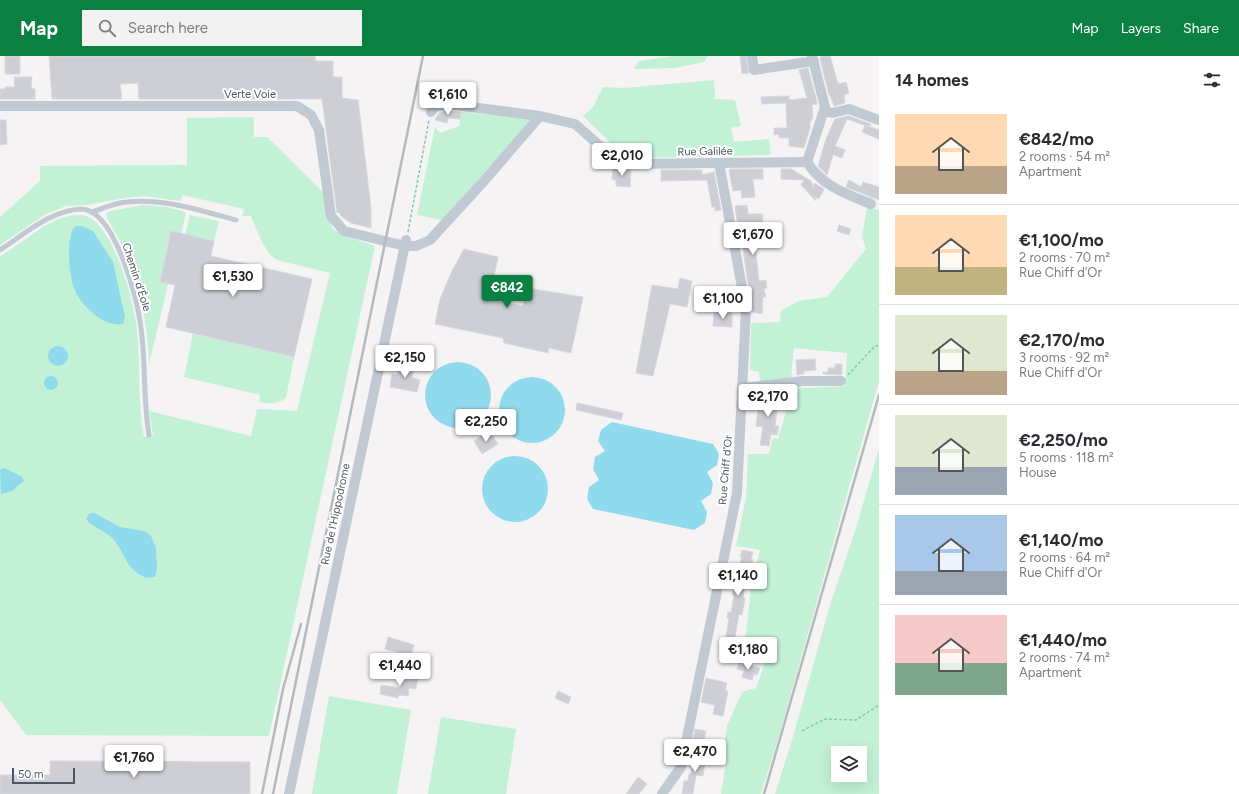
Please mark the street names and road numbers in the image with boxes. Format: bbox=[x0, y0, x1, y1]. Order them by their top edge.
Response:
street label: Verte Voie bbox=[224, 88, 276, 101]
street label: Rue Galilée bbox=[677, 145, 733, 158]
street label: Chemin d'Éole bbox=[119, 241, 154, 313]
street label: Rue Chiff d'Or bbox=[716, 434, 735, 506]
street label: Rue de l'Hippodrome bbox=[318, 462, 353, 566]

